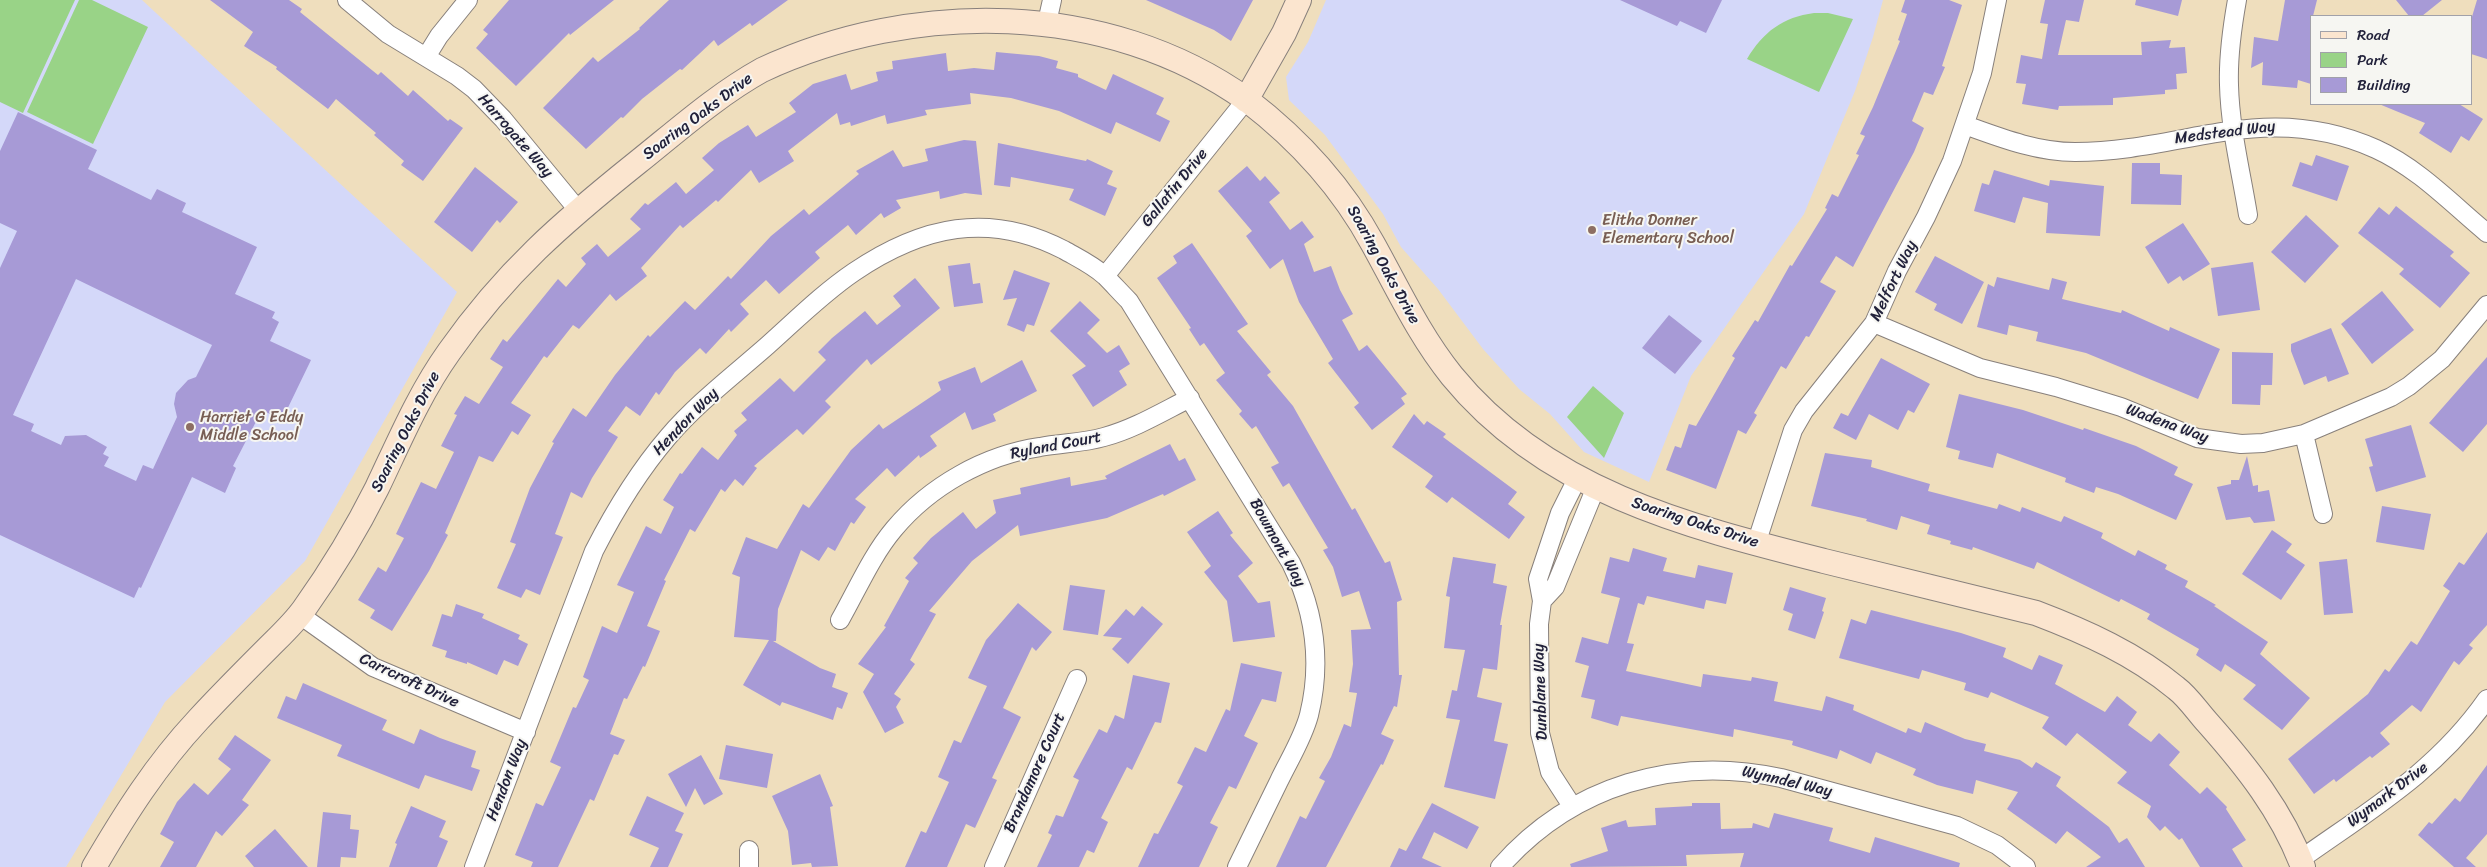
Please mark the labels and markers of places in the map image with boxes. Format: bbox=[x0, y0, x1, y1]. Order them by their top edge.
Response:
place label: Elitha Donner Elementary School bbox=[1602, 211, 1734, 249]
marker: Elitha Donner Elementary School bbox=[1586, 224, 1598, 236]
place label: Harriet G Eddy Middle School bbox=[200, 408, 303, 446]
marker: Harriet G Eddy Middle School bbox=[184, 421, 196, 433]

